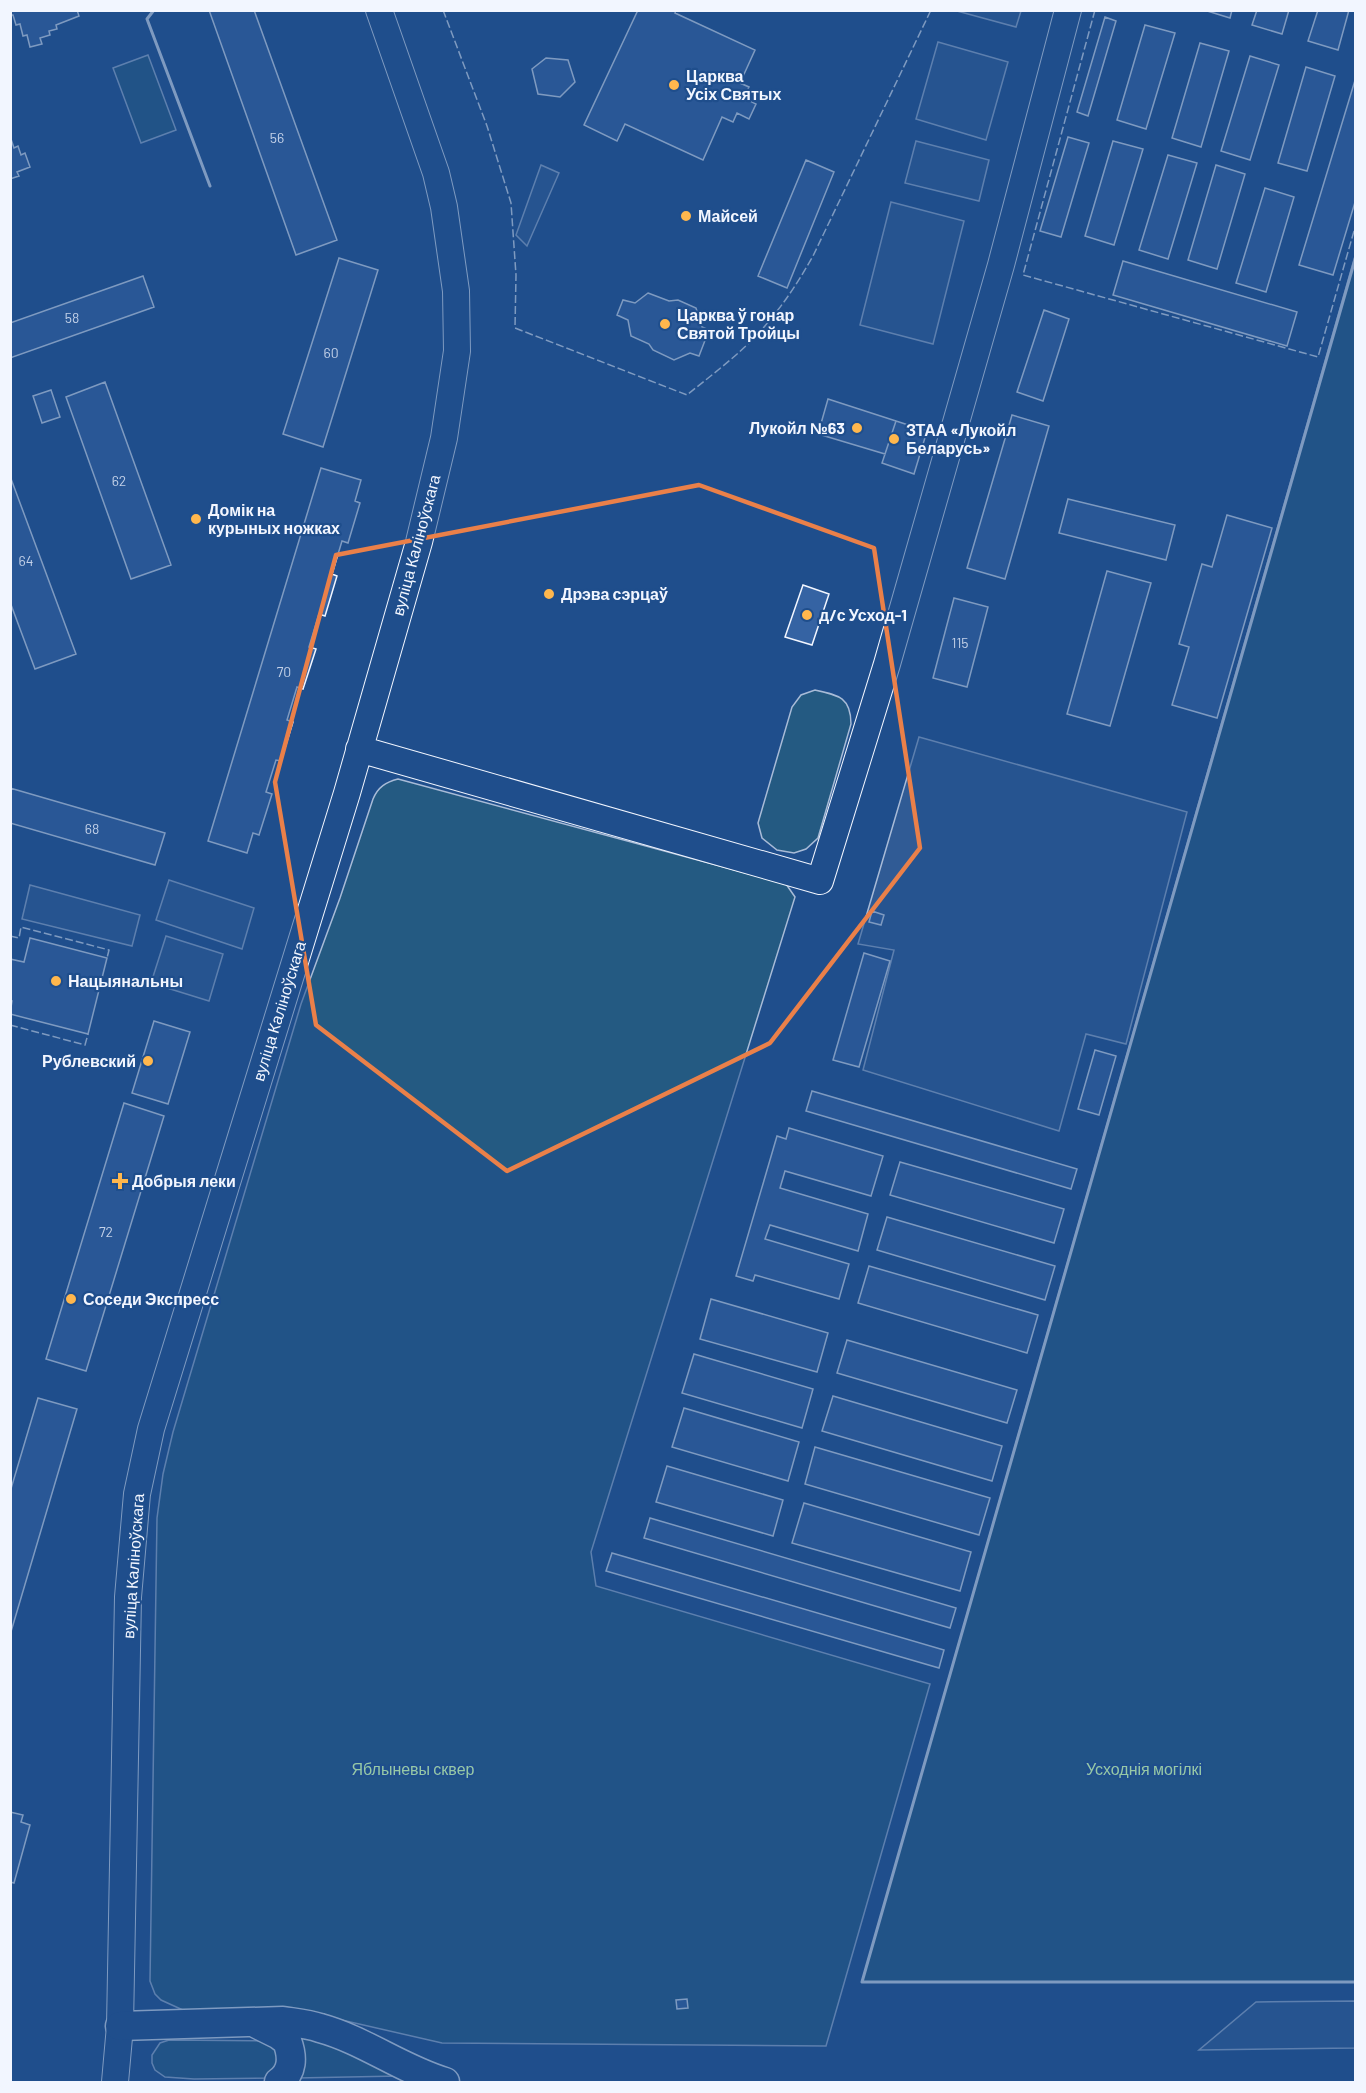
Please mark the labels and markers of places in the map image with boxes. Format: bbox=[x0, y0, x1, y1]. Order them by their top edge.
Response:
place label: Царква Усіх Святых bbox=[686, 66, 781, 103]
marker: Царква Усіх Святых bbox=[667, 78, 681, 92]
place label: Майсей bbox=[698, 206, 758, 225]
marker: Майсей bbox=[679, 209, 693, 223]
place label: Царква ў гонар Святой Тройцы bbox=[677, 305, 800, 342]
marker: Царква ў гонар Святой Тройцы bbox=[658, 317, 672, 331]
place label: Лукойл №63 bbox=[749, 418, 845, 437]
place label: ЗТАА «Лукойл Беларусь» bbox=[906, 420, 1016, 457]
marker: Лукойл №63 bbox=[850, 421, 864, 435]
marker: ЗТАА «Лукойл Беларусь» bbox=[887, 432, 901, 446]
place label: Домік на курыных ножках bbox=[208, 500, 340, 537]
marker: Домік на курыных ножках bbox=[189, 512, 203, 526]
place label: Дрэва сэрцаў bbox=[561, 584, 668, 603]
marker: Дрэва сэрцаў bbox=[542, 587, 556, 601]
place label: д/с Усход-1 bbox=[819, 605, 907, 624]
marker: д/с Усход-1 bbox=[800, 608, 814, 622]
place label: Нацыянальны bbox=[68, 971, 183, 990]
marker: Нацыянальны bbox=[49, 974, 63, 988]
place label: Рублевский bbox=[42, 1051, 136, 1070]
marker: Рублевский bbox=[141, 1054, 155, 1068]
place label: Добрыя леки bbox=[132, 1171, 236, 1190]
marker: Добрыя леки bbox=[113, 1174, 127, 1188]
place label: Соседи Экспресс bbox=[83, 1289, 219, 1308]
marker: Соседи Экспресс bbox=[64, 1292, 78, 1306]

